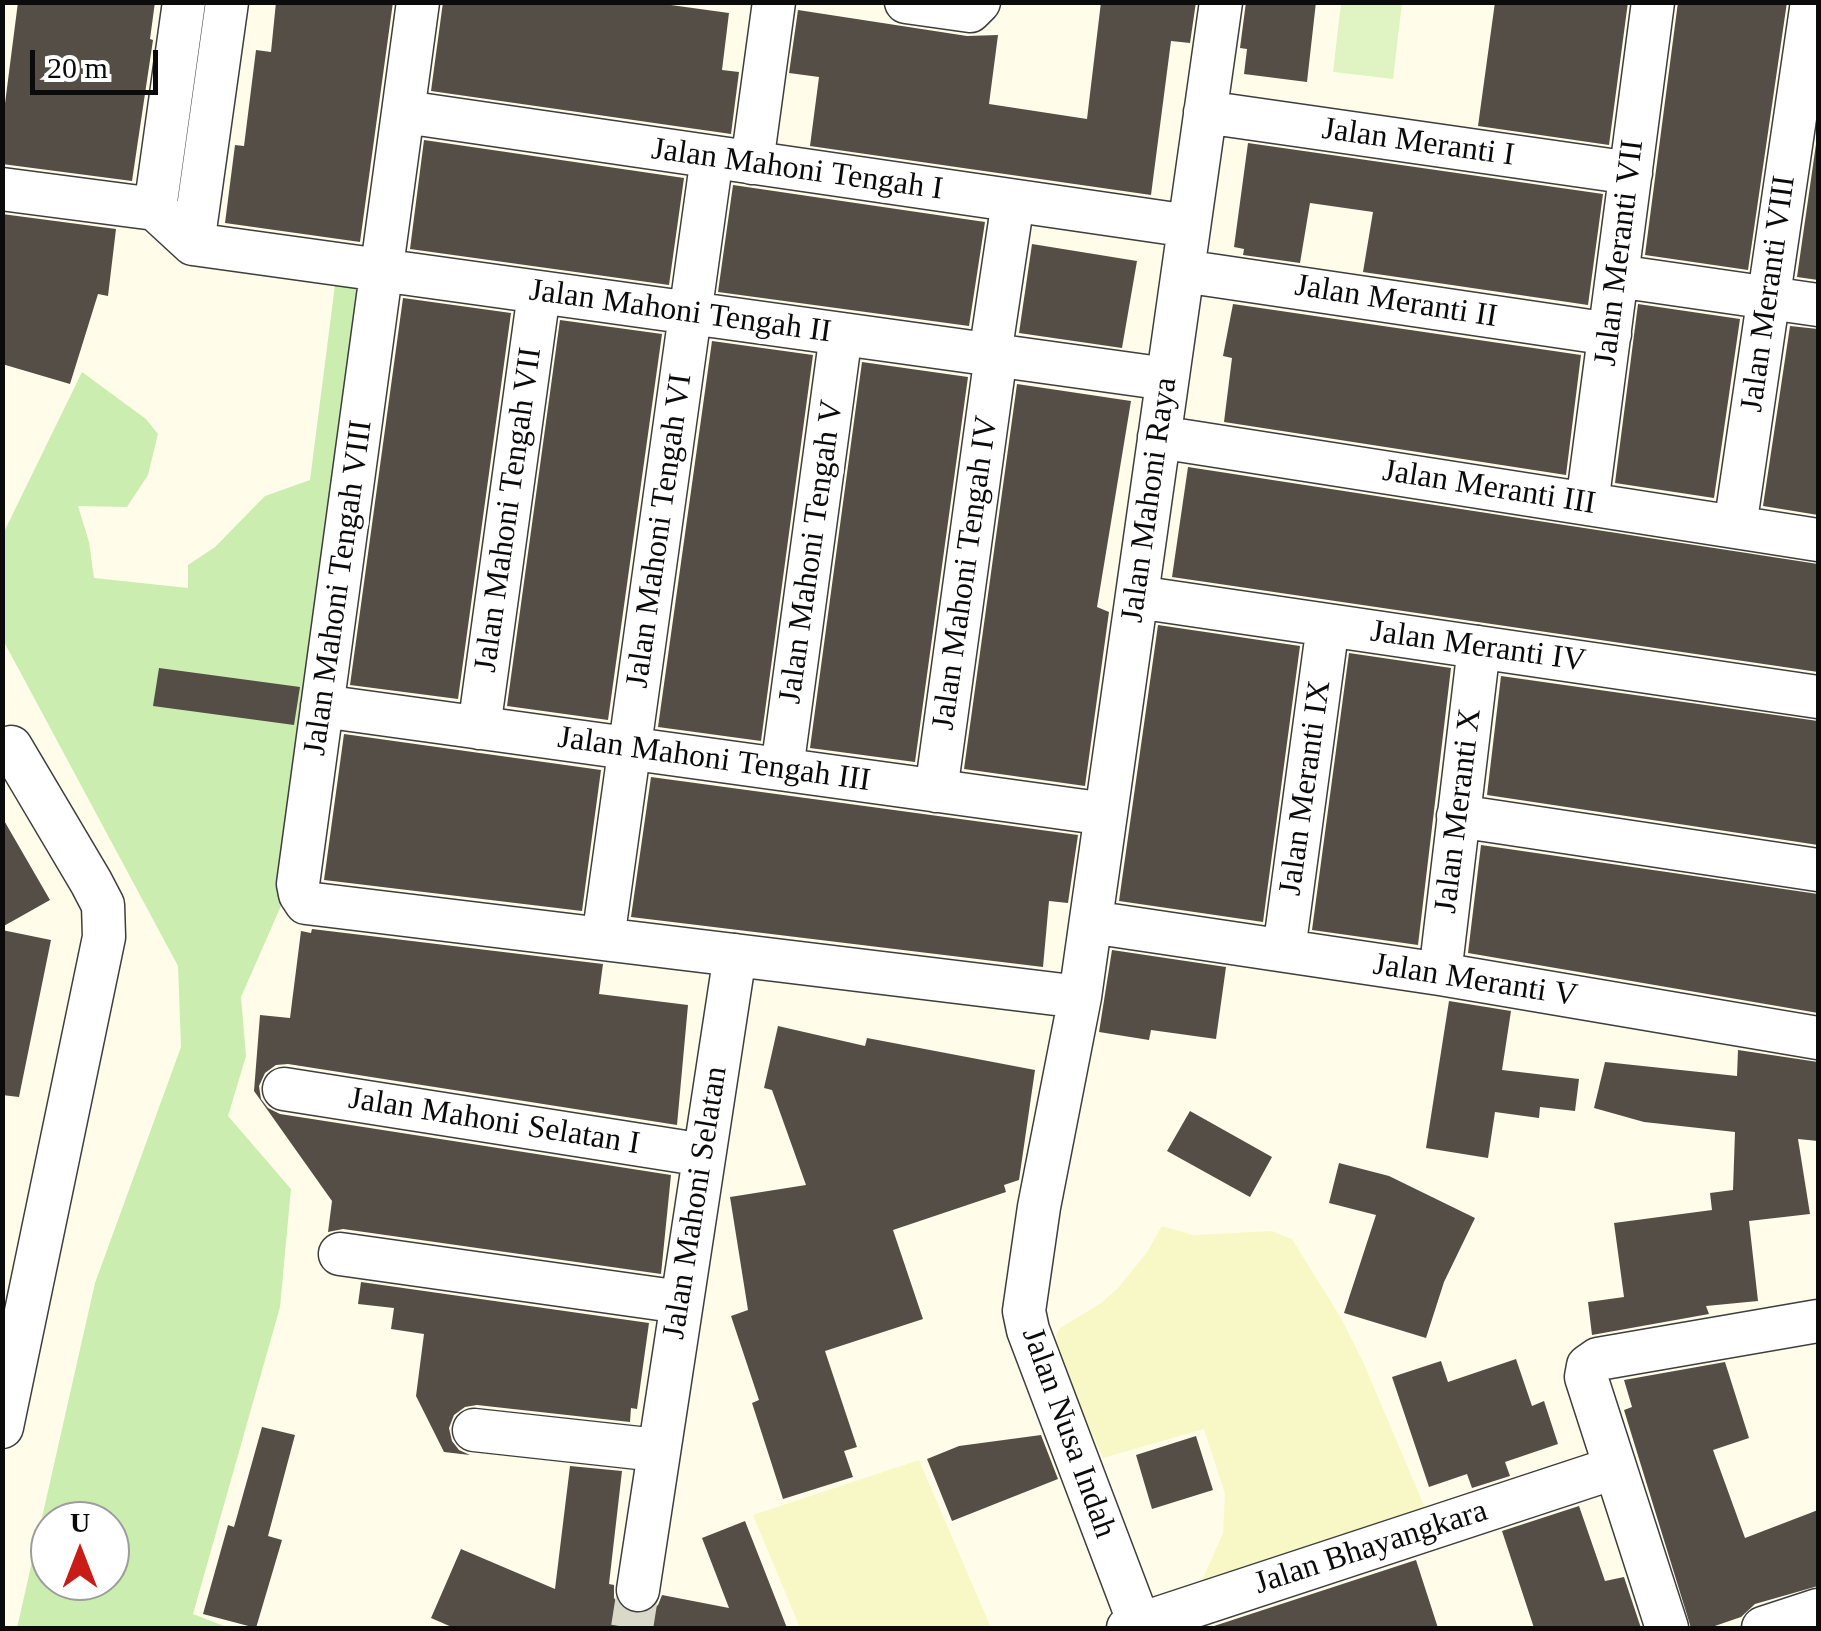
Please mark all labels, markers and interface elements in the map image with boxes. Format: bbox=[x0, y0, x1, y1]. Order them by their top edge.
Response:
scale bar bbox=[35, 30, 162, 92]
text: 20 m bbox=[47, 51, 108, 84]
street label: Jalan Meranti I bbox=[1319, 111, 1517, 175]
street label: Jalan Mahoni Tengah I bbox=[649, 131, 945, 209]
street label: Jalan Meranti VII bbox=[1587, 138, 1653, 368]
street label: Jalan Meranti VIII bbox=[1733, 173, 1805, 415]
street label: Jalan Meranti II bbox=[1292, 267, 1500, 337]
street label: Jalan Mahoni Tengah II bbox=[527, 272, 833, 352]
street label: Jalan Mahoni Tengah VII bbox=[467, 345, 551, 675]
street label: Jalan Mahoni Tengah VI bbox=[619, 371, 701, 691]
street label: Jalan Mahoni Raya bbox=[1114, 375, 1186, 625]
street label: Jalan Mahoni Tengah V bbox=[772, 398, 852, 706]
street label: Jalan Mahoni Tengah IV bbox=[925, 413, 1007, 733]
street label: Jalan Mahoni Tengah VIII bbox=[296, 418, 382, 758]
street label: Jalan Meranti III bbox=[1380, 452, 1598, 524]
street label: Jalan Meranti IV bbox=[1368, 613, 1588, 681]
street label: Jalan Meranti IX bbox=[1272, 678, 1340, 898]
street label: Jalan Meranti X bbox=[1427, 706, 1491, 916]
street label: Jalan Mahoni Tengah III bbox=[555, 719, 873, 801]
street label: Jalan Meranti V bbox=[1370, 946, 1580, 1016]
street label: Jalan Mahoni Selatan bbox=[655, 1064, 737, 1342]
street label: Jalan Mahoni Selatan I bbox=[346, 1080, 642, 1164]
street label: Jalan Nusa Indah bbox=[1012, 1323, 1124, 1543]
street label: Jalan Bhayangkara bbox=[1250, 1492, 1492, 1604]
north arrow bbox=[30, 1501, 130, 1601]
text: U bbox=[70, 1507, 90, 1538]

